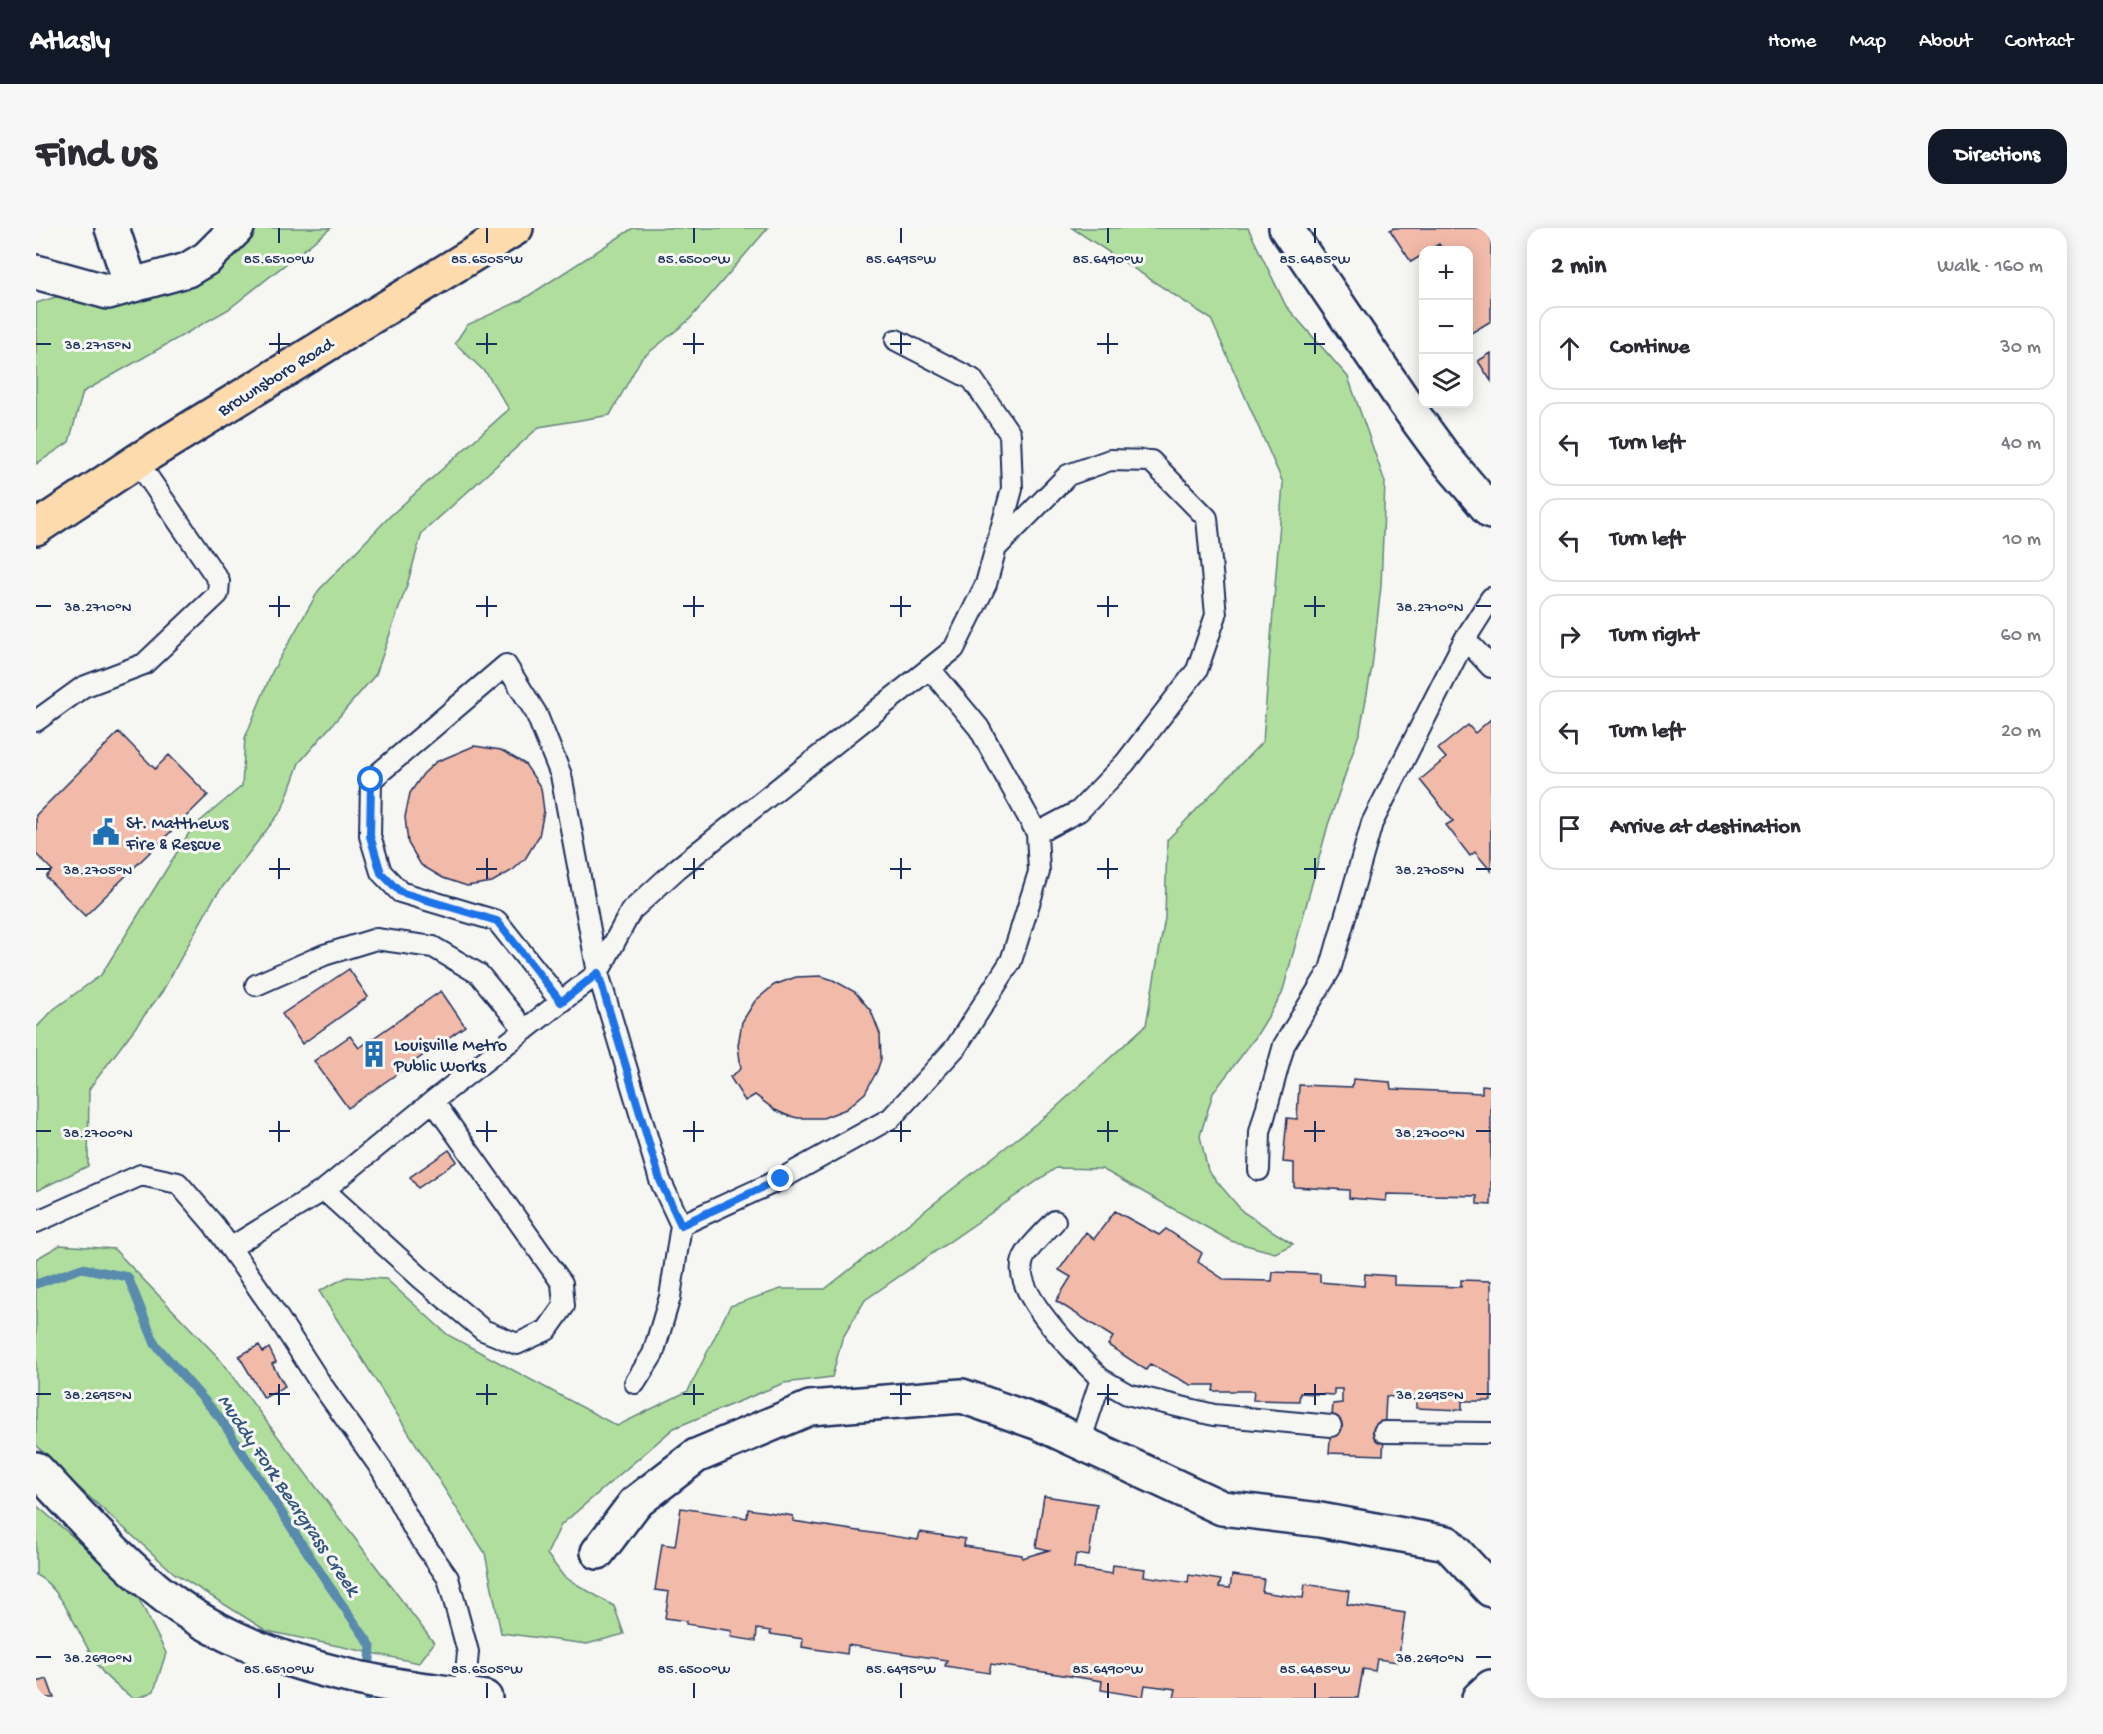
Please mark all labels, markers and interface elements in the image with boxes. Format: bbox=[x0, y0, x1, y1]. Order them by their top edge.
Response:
text: Atlasly bbox=[30, 26, 110, 59]
text: Home bbox=[1768, 30, 1816, 55]
text: Map bbox=[1849, 30, 1886, 55]
text: About bbox=[1919, 30, 1972, 55]
text: Contact bbox=[2005, 30, 2073, 55]
button: Directions bbox=[1928, 129, 2067, 184]
text: Find us bbox=[36, 132, 156, 181]
map controls bbox=[1419, 246, 1473, 408]
button: + bbox=[1419, 246, 1473, 300]
text: 85.6510°W bbox=[244, 251, 314, 269]
text: 85.6505°W bbox=[451, 251, 523, 269]
text: 85.6500°W bbox=[658, 251, 731, 269]
text: 85.6495°W bbox=[866, 251, 936, 269]
text: 85.6490°W bbox=[1072, 251, 1144, 269]
text: 85.6485°W bbox=[1279, 251, 1351, 269]
text: 2 min bbox=[1551, 252, 1606, 283]
text: Walk · 160 m bbox=[1937, 256, 2043, 279]
button: − bbox=[1419, 300, 1473, 354]
icon: ahead bbox=[1553, 332, 1586, 365]
street label: Brownsboro Road bbox=[214, 333, 339, 423]
text: Continue bbox=[1610, 335, 1690, 361]
text: 38.2715°N bbox=[64, 337, 131, 355]
text: 30 m bbox=[2000, 337, 2041, 360]
button: layers bbox=[1419, 354, 1473, 408]
icon: left bbox=[1553, 428, 1586, 461]
text: Turn left bbox=[1610, 431, 1684, 457]
text: 40 m bbox=[2001, 433, 2041, 456]
icon: left bbox=[1553, 524, 1586, 557]
text: Turn left bbox=[1610, 527, 1684, 553]
text: 10 m bbox=[2003, 529, 2041, 552]
text: 38.2710°N bbox=[64, 599, 132, 617]
text: 38.2710°N bbox=[1396, 599, 1464, 617]
icon: right bbox=[1553, 620, 1586, 653]
text: Turn right bbox=[1610, 623, 1698, 649]
text: 60 m bbox=[2001, 625, 2041, 648]
icon: left bbox=[1553, 716, 1586, 749]
text: Turn left bbox=[1610, 719, 1684, 745]
text: 20 m bbox=[2001, 721, 2041, 744]
route start bbox=[357, 766, 383, 792]
icon: arrive bbox=[1553, 812, 1586, 845]
place label: St. Matthews Fire & Rescue bbox=[125, 814, 230, 856]
text: Arrive at destination bbox=[1610, 815, 1800, 841]
public building icon: St. Matthews Fire & Rescue bbox=[91, 817, 121, 847]
text: 38.2705°N bbox=[63, 862, 133, 880]
text: 38.2705°N bbox=[1395, 862, 1465, 880]
place label: Louisville Metro Public Works bbox=[393, 1036, 507, 1078]
building icon: Louisville Metro Public Works bbox=[359, 1039, 389, 1069]
text: 38.2700°N bbox=[62, 1125, 133, 1143]
text: 38.2700°N bbox=[1394, 1125, 1465, 1143]
route end bbox=[767, 1165, 793, 1191]
text: 38.2695°N bbox=[63, 1387, 132, 1405]
text: 38.2695°N bbox=[1395, 1387, 1464, 1405]
water label: Muddy Fork Beargrass Creek bbox=[211, 1391, 364, 1603]
text: 38.2690°N bbox=[63, 1650, 132, 1668]
text: 38.2690°N bbox=[1395, 1650, 1464, 1668]
text: 85.6510°W bbox=[244, 1661, 314, 1679]
text: 85.6505°W bbox=[451, 1661, 523, 1679]
text: 85.6500°W bbox=[658, 1661, 731, 1679]
text: 85.6495°W bbox=[866, 1661, 936, 1679]
text: 85.6490°W bbox=[1072, 1661, 1144, 1679]
text: 85.6485°W bbox=[1279, 1661, 1351, 1679]

